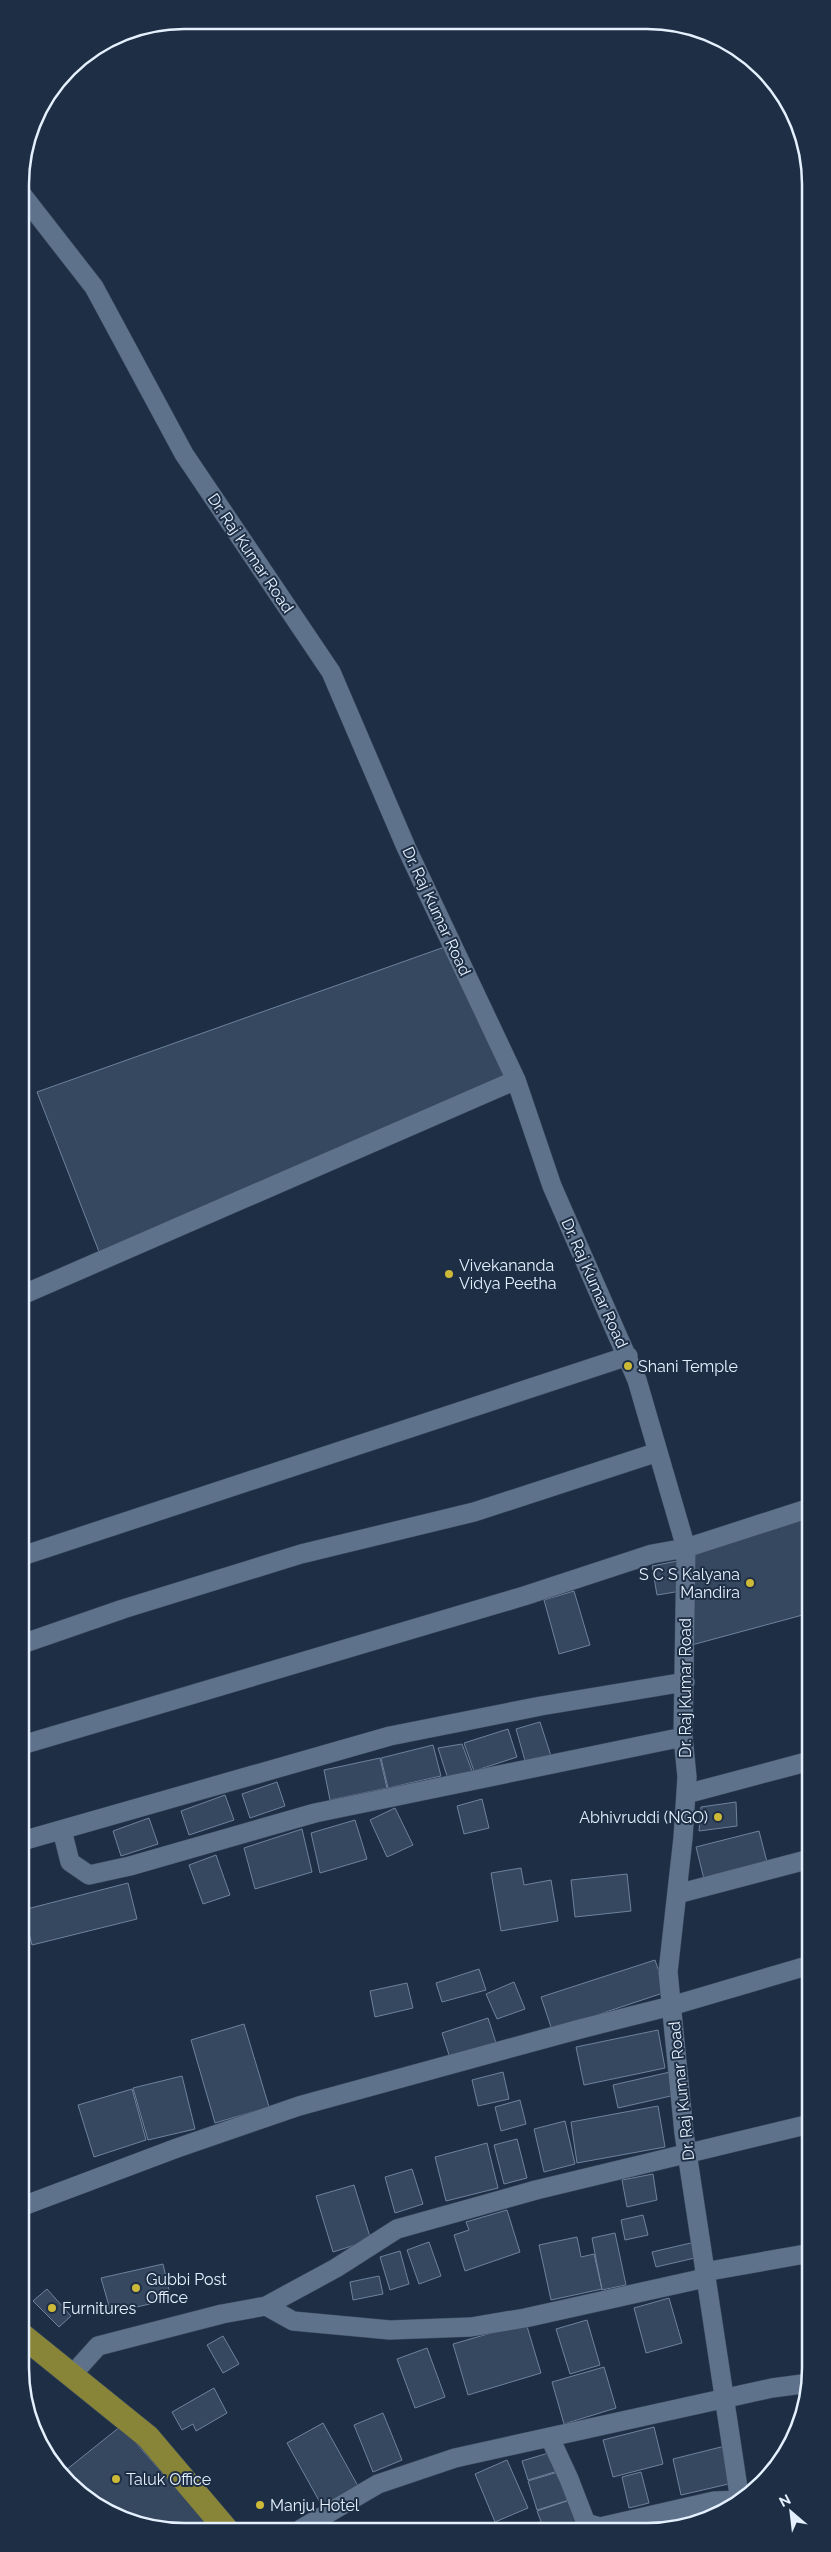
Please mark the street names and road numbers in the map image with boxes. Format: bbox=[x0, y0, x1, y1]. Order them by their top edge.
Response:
street label: Dr. Raj Kumar Road bbox=[204, 490, 298, 617]
street label: Dr. Raj Kumar Road bbox=[398, 844, 475, 979]
street label: Dr. Raj Kumar Road bbox=[557, 1215, 632, 1351]
street label: Dr. Raj Kumar Road bbox=[676, 1618, 695, 1758]
street label: Dr. Raj Kumar Road bbox=[665, 2020, 698, 2162]

